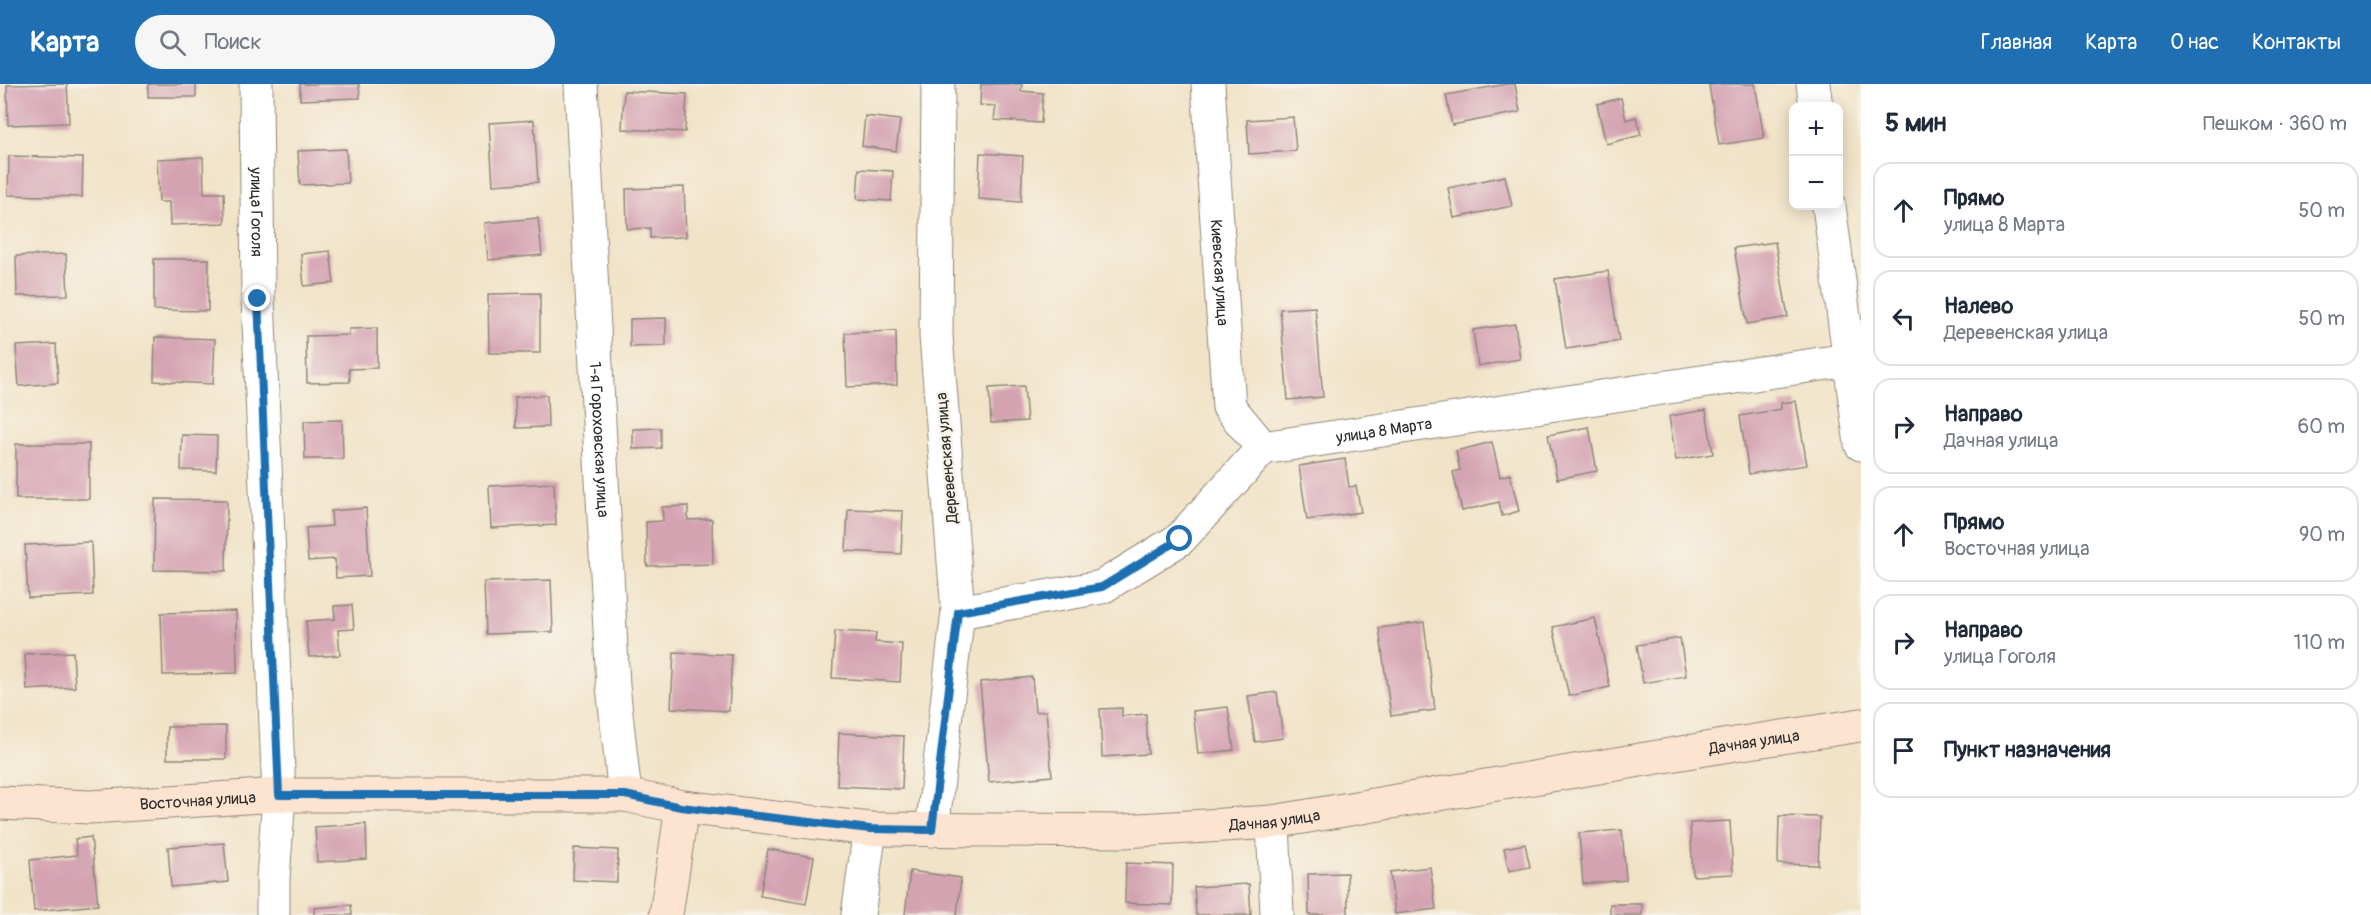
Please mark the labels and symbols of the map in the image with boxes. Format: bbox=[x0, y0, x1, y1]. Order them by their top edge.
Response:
street label: улица Гоголя bbox=[246, 166, 267, 257]
street label: Киевская улица bbox=[1206, 219, 1233, 327]
route end bbox=[244, 285, 270, 311]
street label: 1-я Гороховская улица bbox=[585, 361, 613, 518]
street label: Деревенская улица bbox=[931, 392, 963, 525]
street label: улица 8 Марта bbox=[1333, 414, 1433, 448]
route start bbox=[1166, 525, 1192, 551]
street label: Дачная улица bbox=[1706, 725, 1801, 759]
street label: Восточная улица bbox=[139, 787, 257, 815]
street label: Дачная улица bbox=[1228, 805, 1322, 836]

